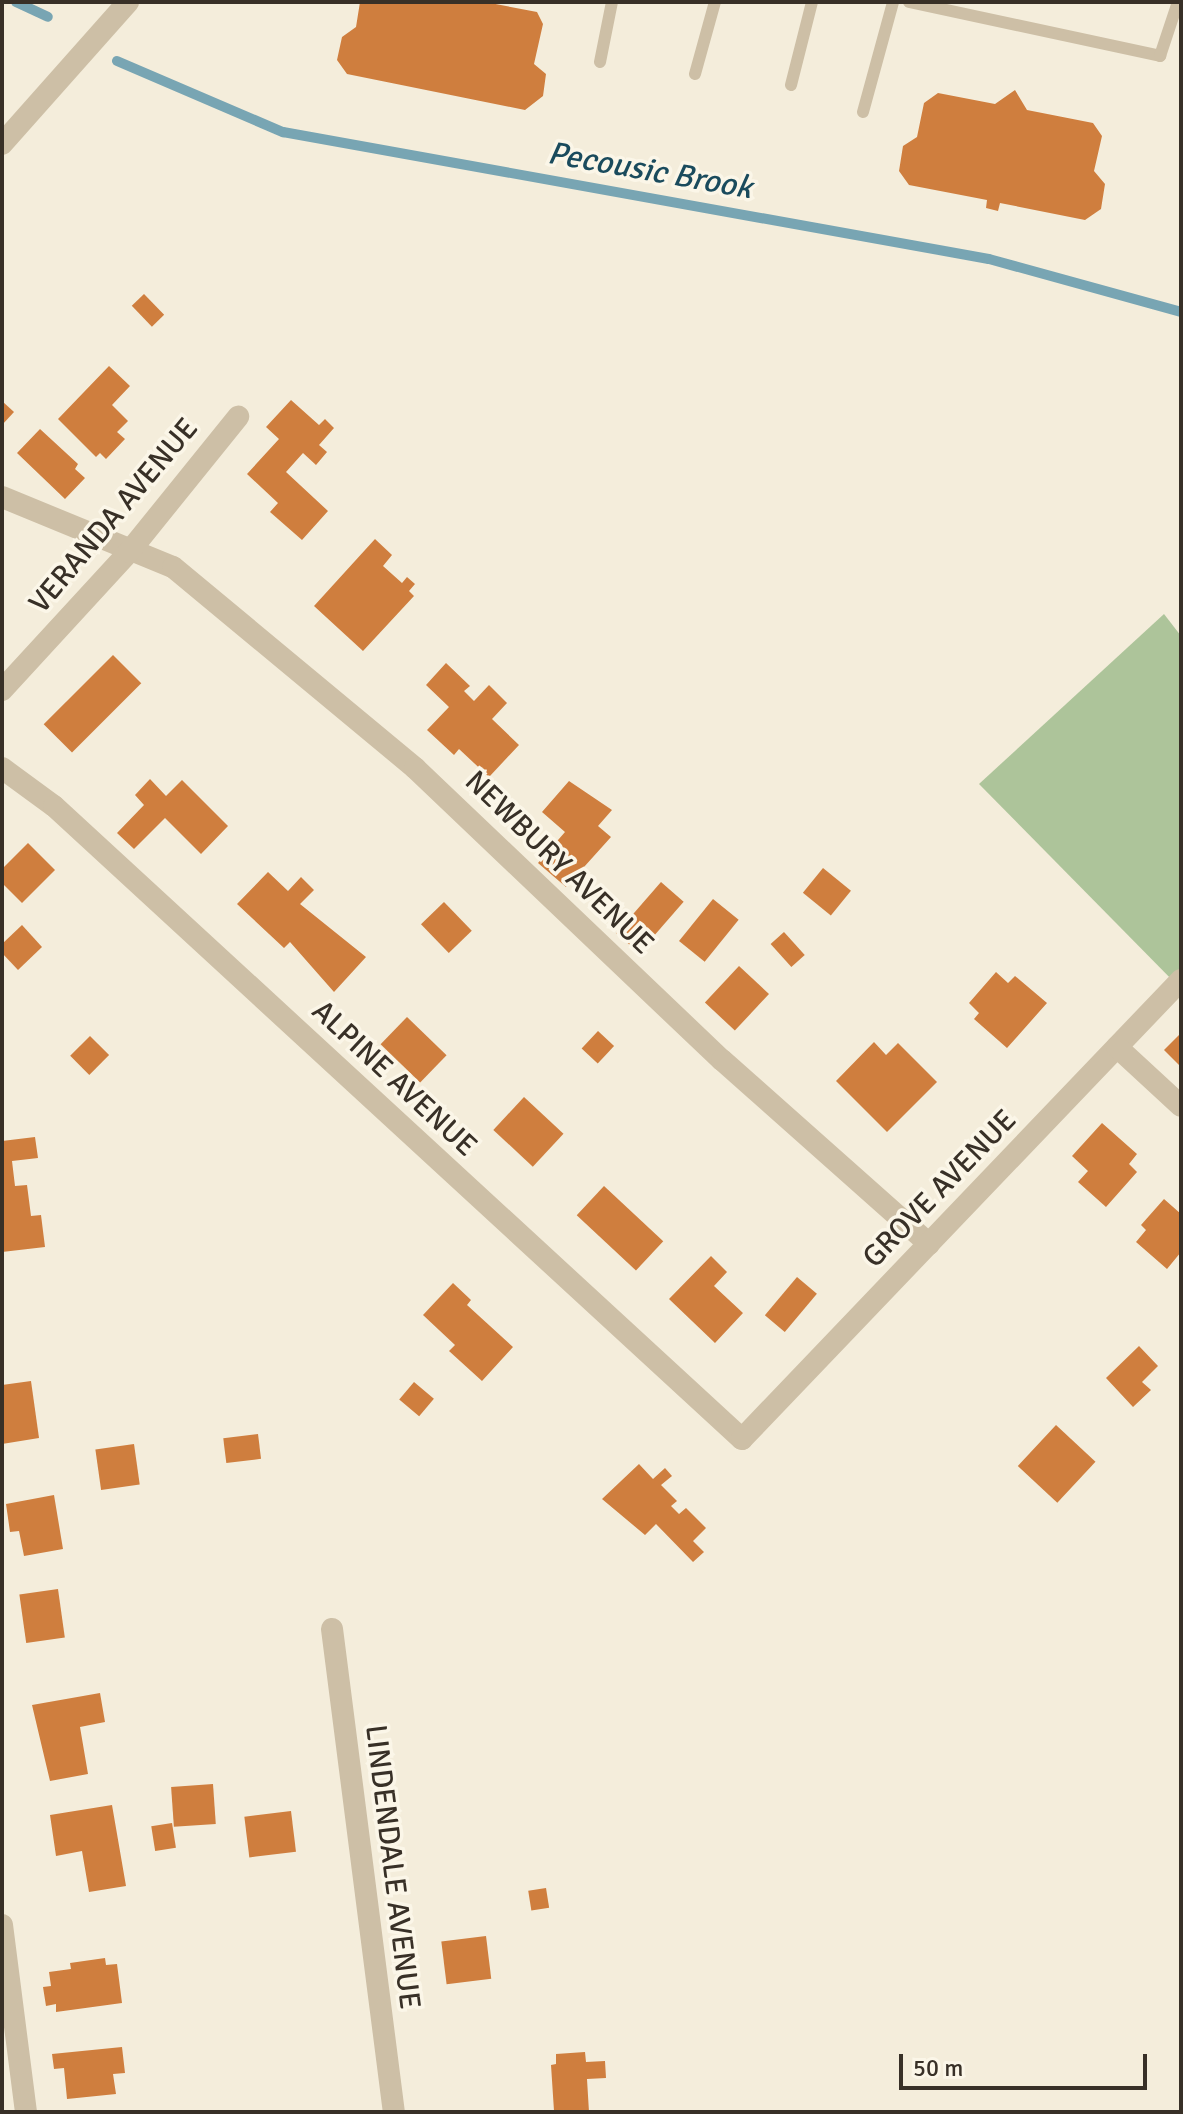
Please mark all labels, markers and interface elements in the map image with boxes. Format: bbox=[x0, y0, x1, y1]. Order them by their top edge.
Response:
water label: Pecousic Brook bbox=[545, 134, 755, 208]
street label: VERANDA AVENUE bbox=[22, 411, 206, 621]
street label: NEWBURY AVENUE bbox=[457, 764, 661, 962]
street label: ALPINE AVENUE bbox=[304, 994, 484, 1164]
street label: GROVE AVENUE bbox=[856, 1103, 1024, 1275]
street label: LINDENDALE AVENUE bbox=[357, 1723, 427, 2011]
scale bar bbox=[903, 2038, 1151, 2088]
text: 50 m bbox=[913, 2053, 963, 2083]

